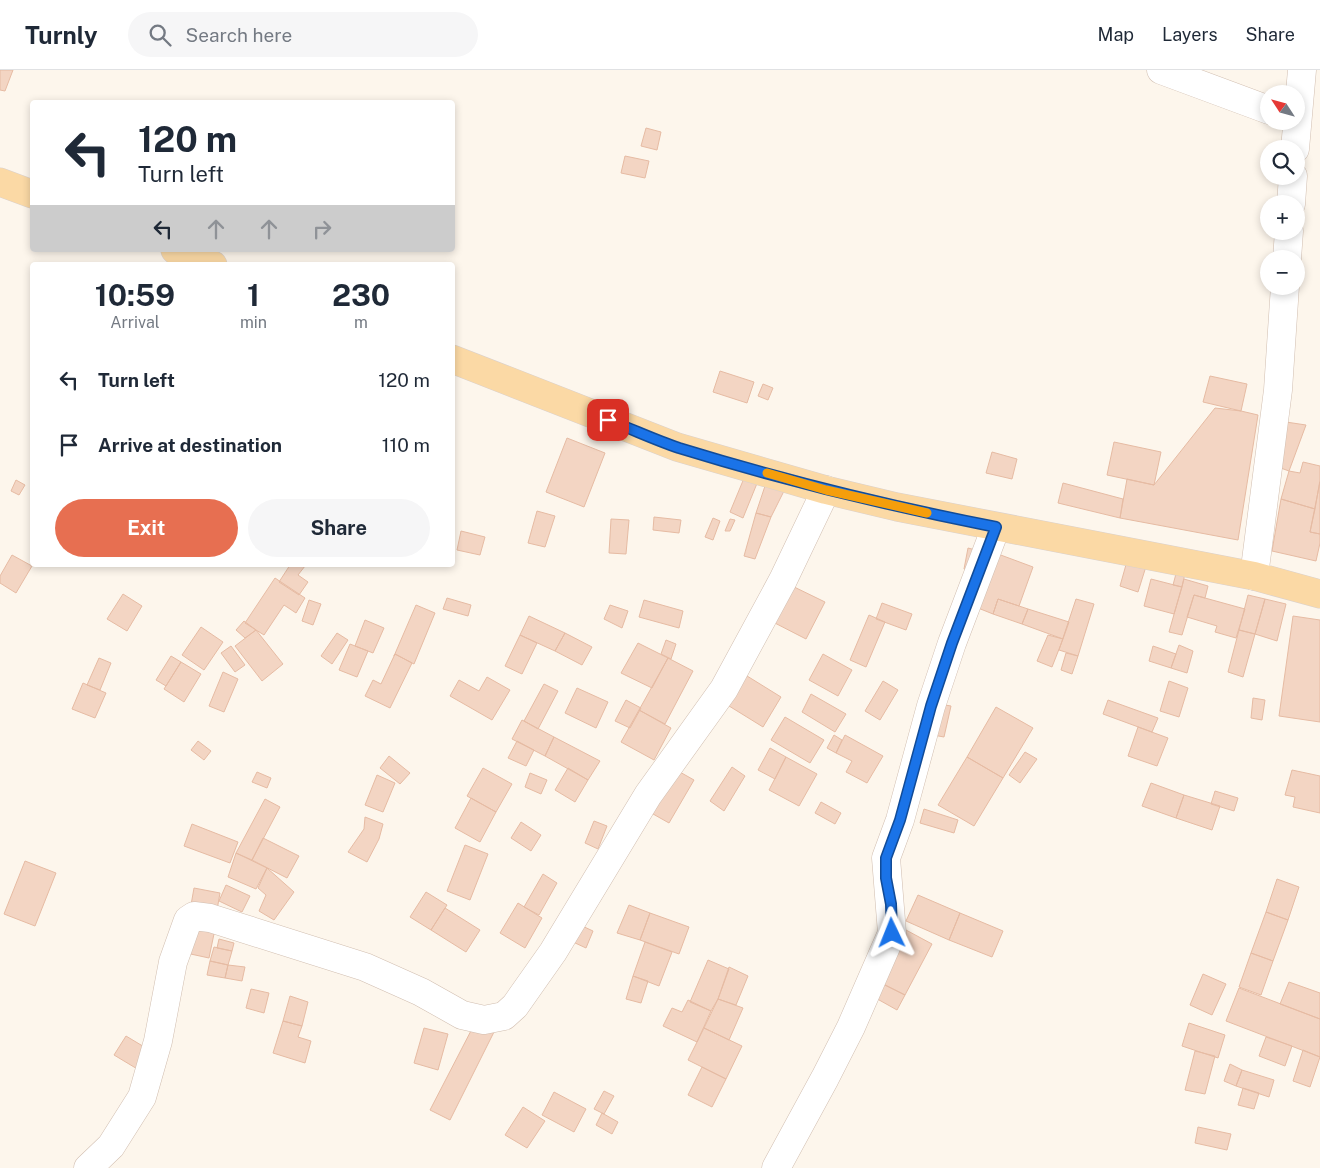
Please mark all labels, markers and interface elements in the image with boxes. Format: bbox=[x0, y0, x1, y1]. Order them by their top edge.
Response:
search box bbox=[128, 12, 478, 57]
text: Turnly bbox=[25, 21, 98, 49]
icon: search bbox=[146, 21, 174, 49]
text: Search here bbox=[186, 24, 292, 46]
text: Map bbox=[1098, 24, 1134, 45]
text: Layers bbox=[1162, 24, 1218, 45]
text: Share bbox=[1246, 24, 1295, 45]
north arrow bbox=[1260, 85, 1305, 130]
map controls bbox=[1260, 85, 1305, 295]
text: 120 m bbox=[138, 119, 237, 160]
icon: left bbox=[55, 120, 120, 185]
button: search bbox=[1260, 140, 1305, 185]
text: Turn left bbox=[138, 161, 224, 187]
button: + bbox=[1260, 195, 1305, 240]
icon: left bbox=[149, 215, 177, 243]
icon: ahead bbox=[202, 215, 230, 243]
icon: ahead bbox=[255, 215, 283, 243]
icon: right bbox=[308, 215, 336, 243]
button: − bbox=[1260, 250, 1305, 295]
text: 10:59 bbox=[95, 277, 175, 313]
text: 1 bbox=[247, 277, 260, 313]
text: 230 bbox=[332, 277, 390, 313]
text: Arrival bbox=[110, 313, 160, 332]
text: min bbox=[240, 313, 267, 332]
text: m bbox=[354, 313, 368, 332]
icon: left bbox=[55, 366, 83, 394]
text: Turn left bbox=[98, 369, 175, 391]
text: 120 m bbox=[378, 369, 430, 391]
pin bbox=[587, 399, 629, 441]
icon: arrive bbox=[594, 406, 622, 434]
icon: arrive bbox=[55, 431, 83, 459]
text: Arrive at destination bbox=[98, 434, 282, 456]
text: 110 m bbox=[382, 434, 430, 456]
button: Exit bbox=[55, 499, 238, 557]
button: Share bbox=[248, 499, 430, 557]
position arrow bbox=[865, 906, 917, 958]

